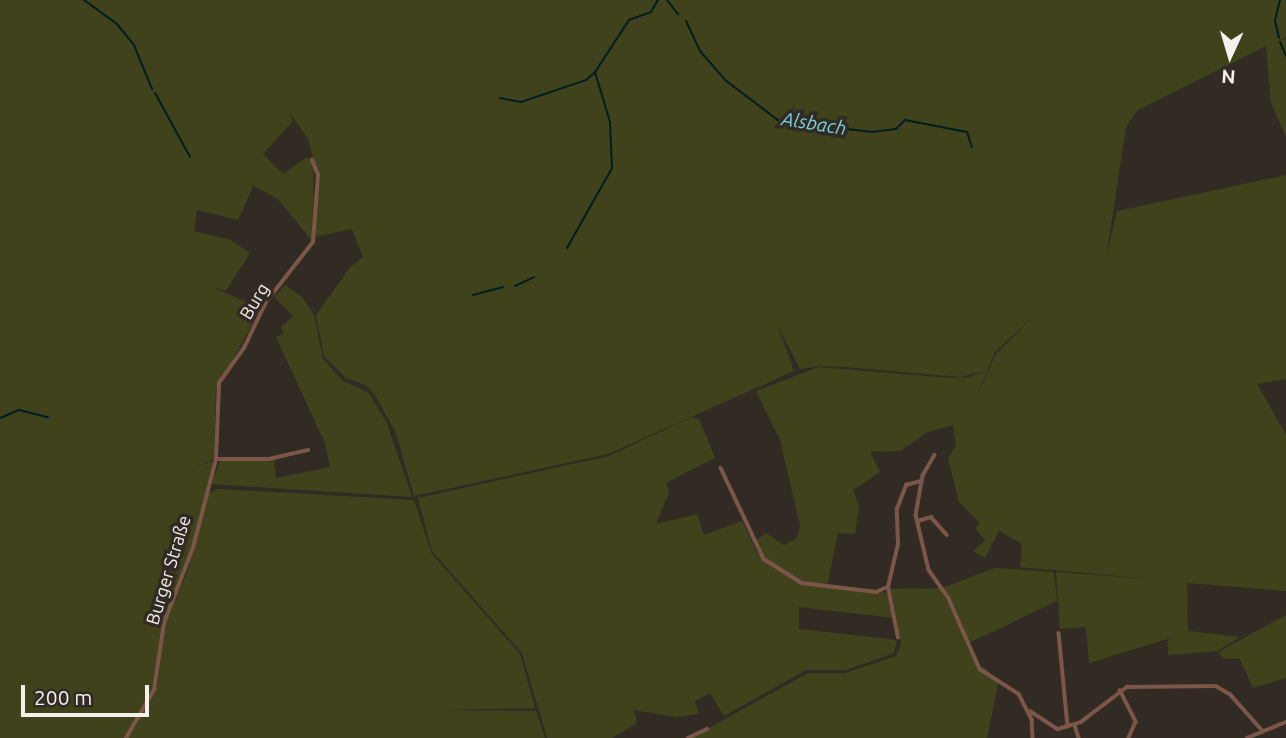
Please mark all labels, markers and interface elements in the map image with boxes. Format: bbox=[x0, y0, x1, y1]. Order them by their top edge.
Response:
north arrow bbox=[1195, 21, 1265, 91]
text: N bbox=[1221, 65, 1236, 88]
water label: Alsbach bbox=[780, 108, 848, 140]
street label: Burg bbox=[235, 279, 273, 323]
street label: Burger Straße bbox=[141, 513, 195, 627]
scale bar bbox=[24, 672, 152, 716]
text: 200 m bbox=[34, 685, 92, 709]

